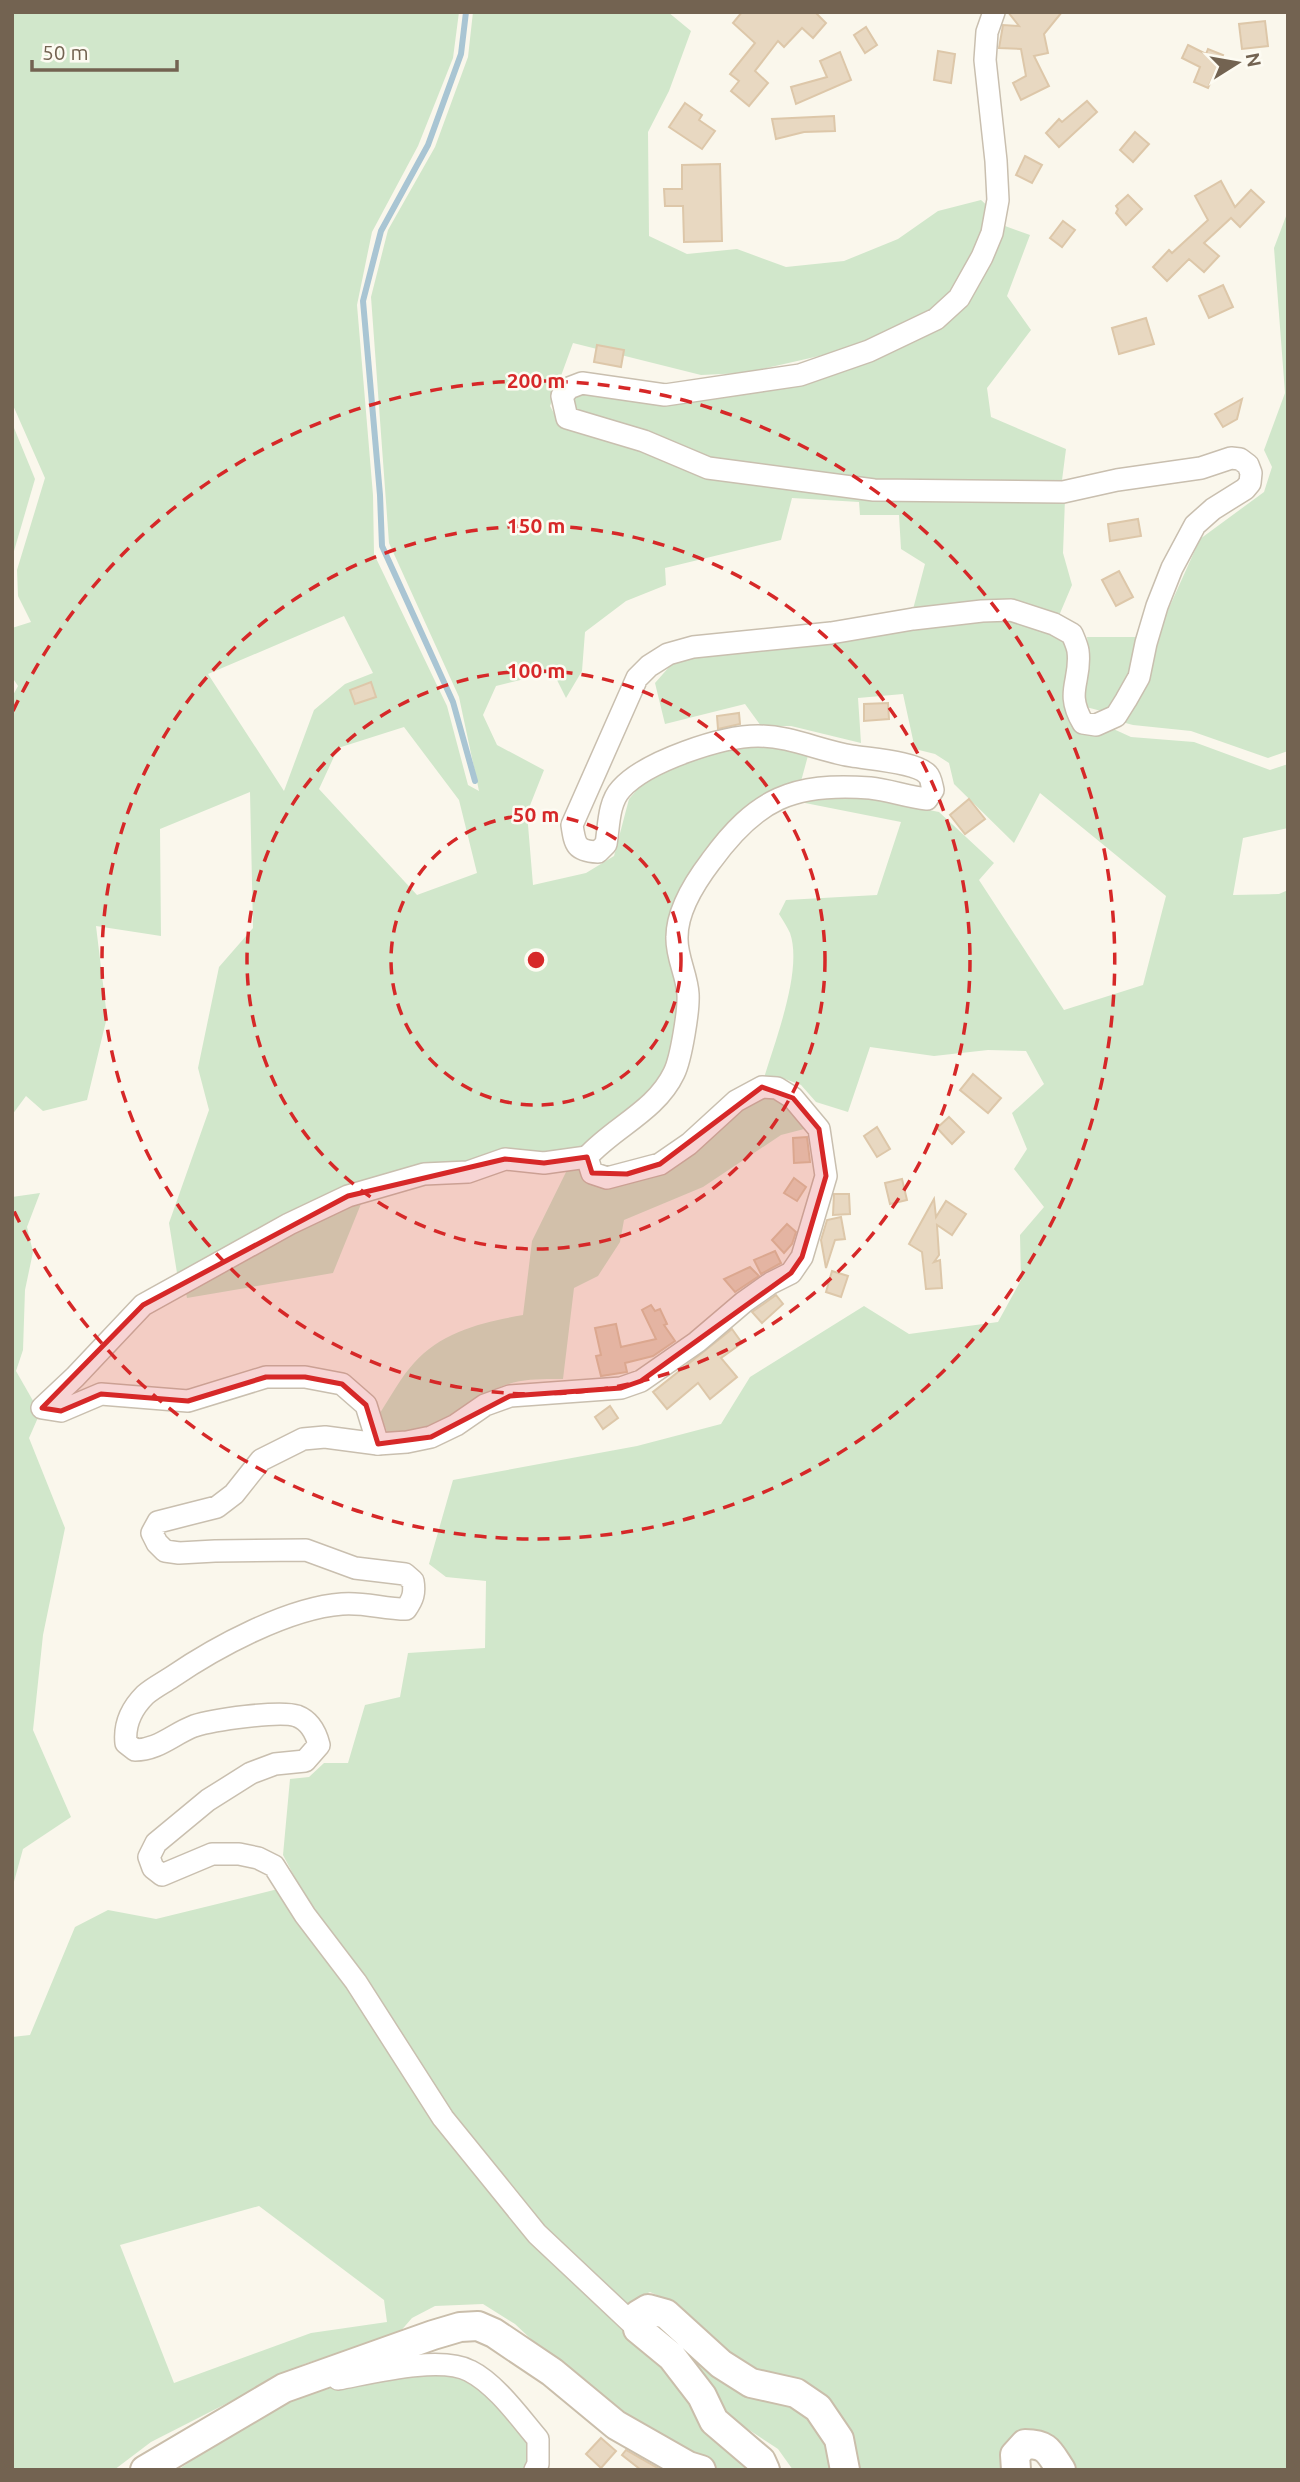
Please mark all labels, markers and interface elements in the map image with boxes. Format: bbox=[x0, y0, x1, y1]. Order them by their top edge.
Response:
scale bar bbox=[32, 28, 177, 72]
north arrow bbox=[1202, 28, 1272, 98]
text: 50 m bbox=[42, 40, 89, 64]
text: N bbox=[1242, 51, 1266, 69]
text: 200 m bbox=[507, 368, 565, 392]
text: 150 m bbox=[507, 513, 565, 537]
text: 100 m bbox=[507, 658, 565, 682]
text: 50 m bbox=[513, 802, 559, 826]
centre of rings bbox=[524, 948, 548, 972]

